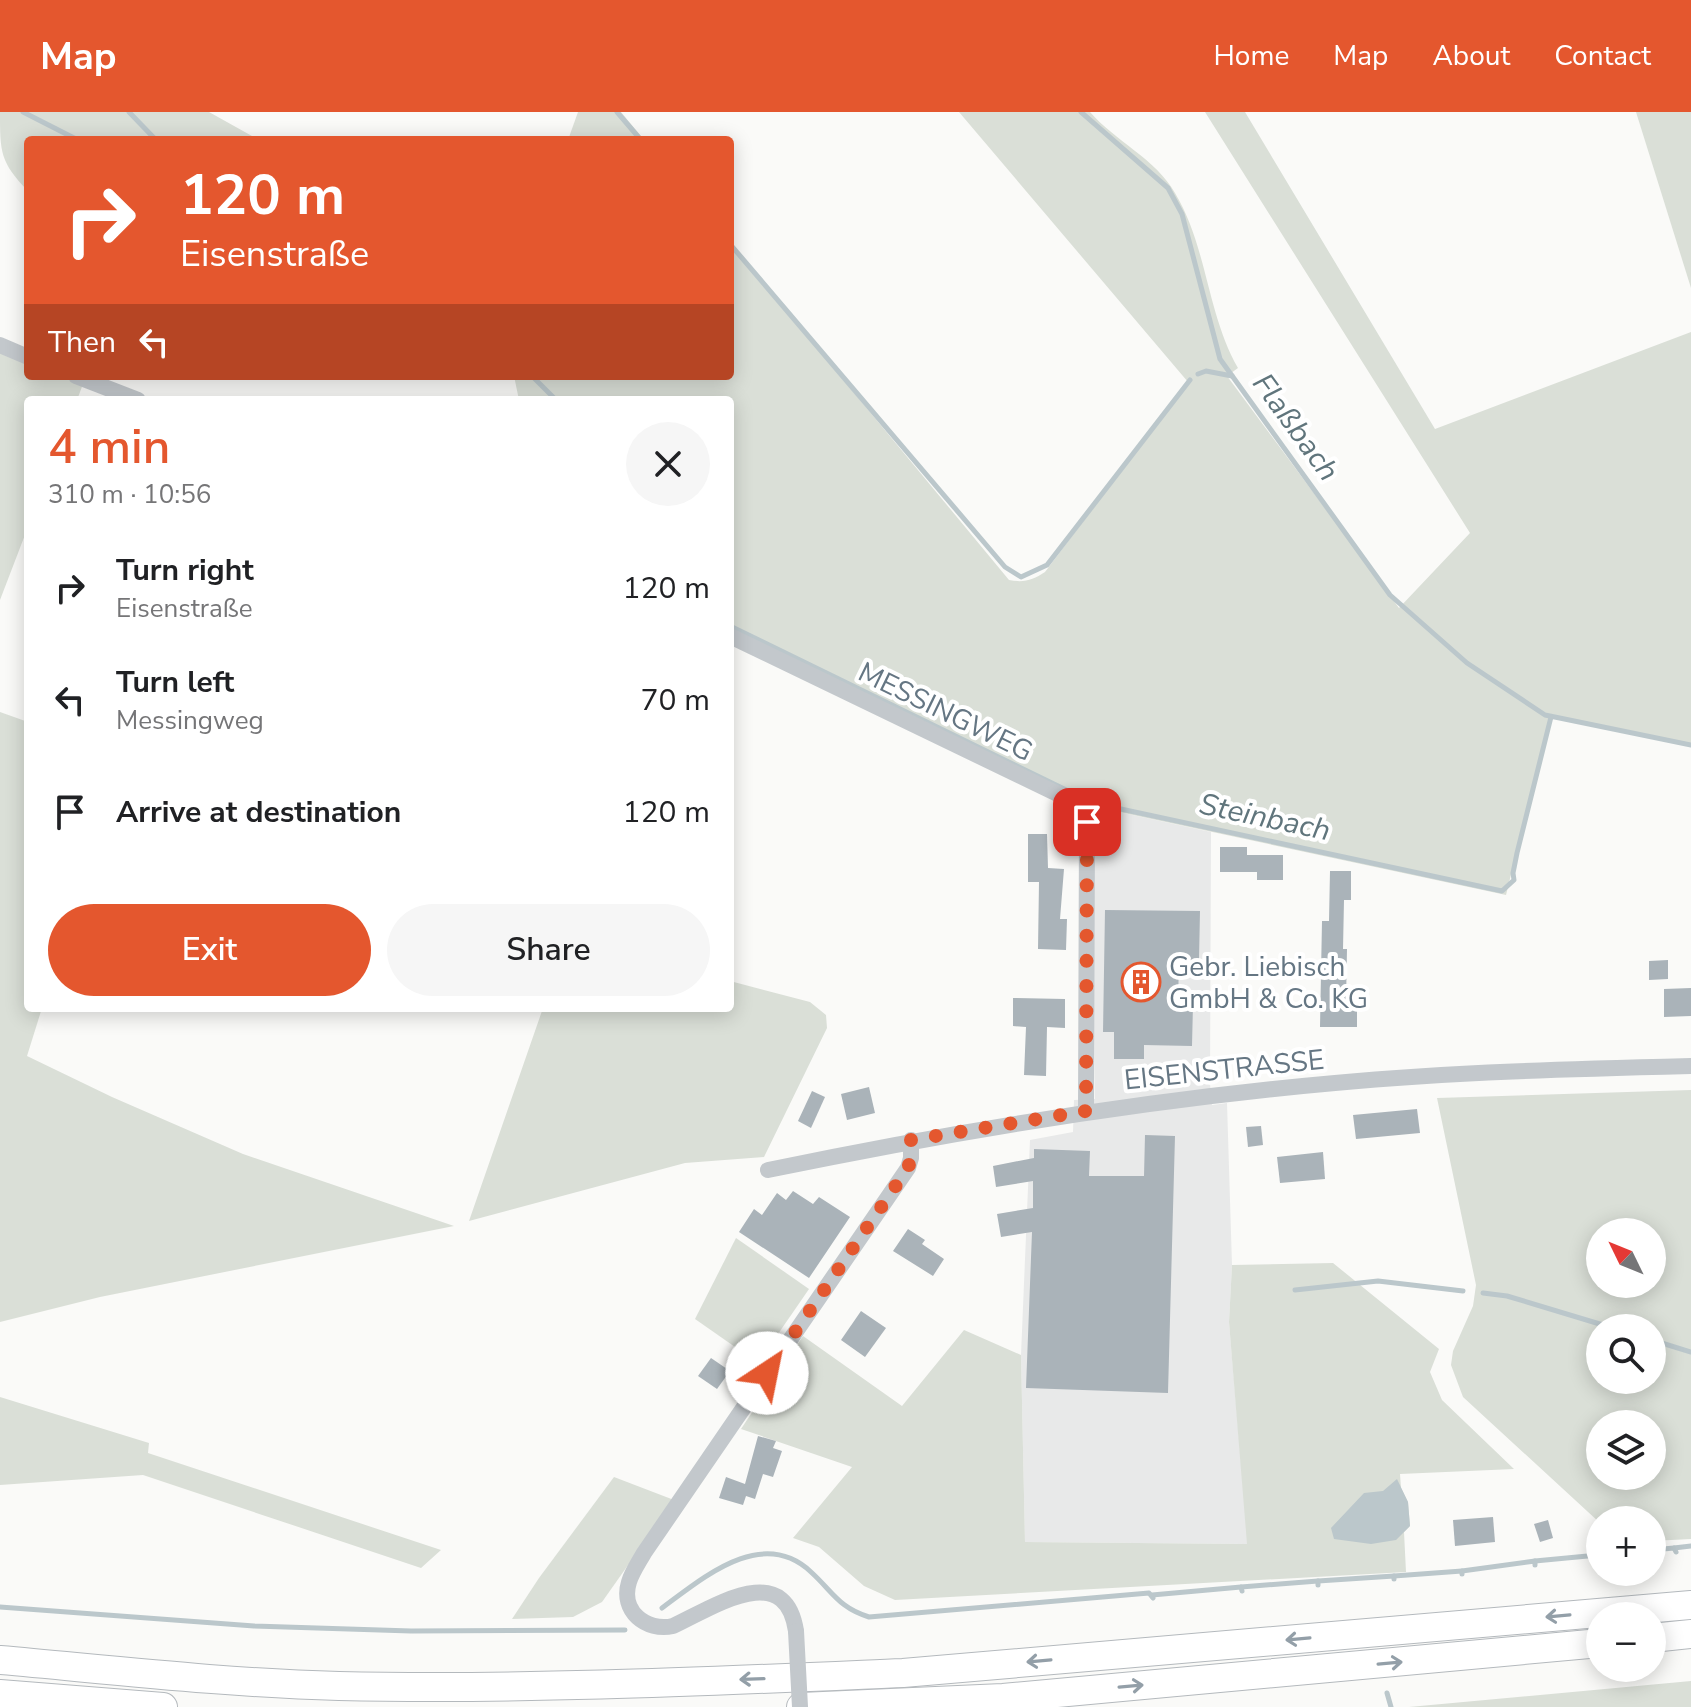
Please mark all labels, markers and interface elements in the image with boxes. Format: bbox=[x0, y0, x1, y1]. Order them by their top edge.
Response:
text: Map bbox=[40, 31, 117, 82]
text: Home bbox=[1214, 37, 1289, 75]
text: Map bbox=[1333, 37, 1388, 75]
text: About bbox=[1432, 37, 1510, 75]
text: Contact bbox=[1554, 37, 1651, 75]
text: 120 m bbox=[180, 157, 345, 234]
icon: right bbox=[48, 168, 152, 272]
text: Eisenstraße bbox=[180, 230, 369, 279]
icon: left bbox=[132, 320, 176, 364]
text: Then bbox=[48, 322, 116, 363]
water label: Flaßbach bbox=[1243, 365, 1349, 490]
text: 4 min bbox=[48, 414, 170, 480]
button: close bbox=[626, 422, 710, 506]
text: 310 m · 10:56 bbox=[48, 477, 211, 512]
text: Turn right bbox=[116, 550, 254, 591]
icon: right bbox=[48, 566, 92, 610]
text: 120 m bbox=[623, 568, 710, 609]
text: Eisenstraße bbox=[116, 591, 253, 626]
street label: MESSINGWEG bbox=[852, 653, 1039, 771]
text: Turn left bbox=[116, 662, 234, 703]
icon: left bbox=[48, 678, 92, 722]
text: 70 m bbox=[641, 680, 710, 721]
text: Messingweg bbox=[116, 703, 264, 738]
water label: Steinbach bbox=[1196, 784, 1334, 851]
pin bbox=[1053, 788, 1121, 856]
icon: arrive bbox=[48, 790, 92, 834]
text: Arrive at destination bbox=[116, 792, 401, 833]
text: 120 m bbox=[623, 792, 710, 833]
icon: arrive bbox=[1065, 800, 1109, 844]
button: Exit bbox=[48, 904, 371, 996]
button: Share bbox=[387, 904, 710, 996]
place label: Gebr. Liebisch GmbH & Co. KG bbox=[1169, 948, 1368, 1018]
building icon: Gebr. Liebisch GmbH & Co. KG bbox=[1120, 961, 1162, 1003]
street label: EISENSTRASSE bbox=[1122, 1041, 1326, 1099]
north arrow bbox=[1586, 1218, 1666, 1298]
map controls bbox=[1586, 1218, 1666, 1682]
button: search bbox=[1586, 1314, 1666, 1394]
position arrow bbox=[725, 1331, 809, 1415]
button: layers bbox=[1586, 1410, 1666, 1490]
button: + bbox=[1586, 1506, 1666, 1586]
button: − bbox=[1586, 1602, 1666, 1682]
one-way arrow bbox=[1545, 1609, 1571, 1624]
one-way arrow bbox=[1286, 1631, 1312, 1646]
one-way arrow bbox=[1026, 1654, 1053, 1669]
one-way arrow bbox=[1376, 1656, 1403, 1671]
one-way arrow bbox=[739, 1671, 766, 1686]
one-way arrow bbox=[1117, 1679, 1144, 1694]

